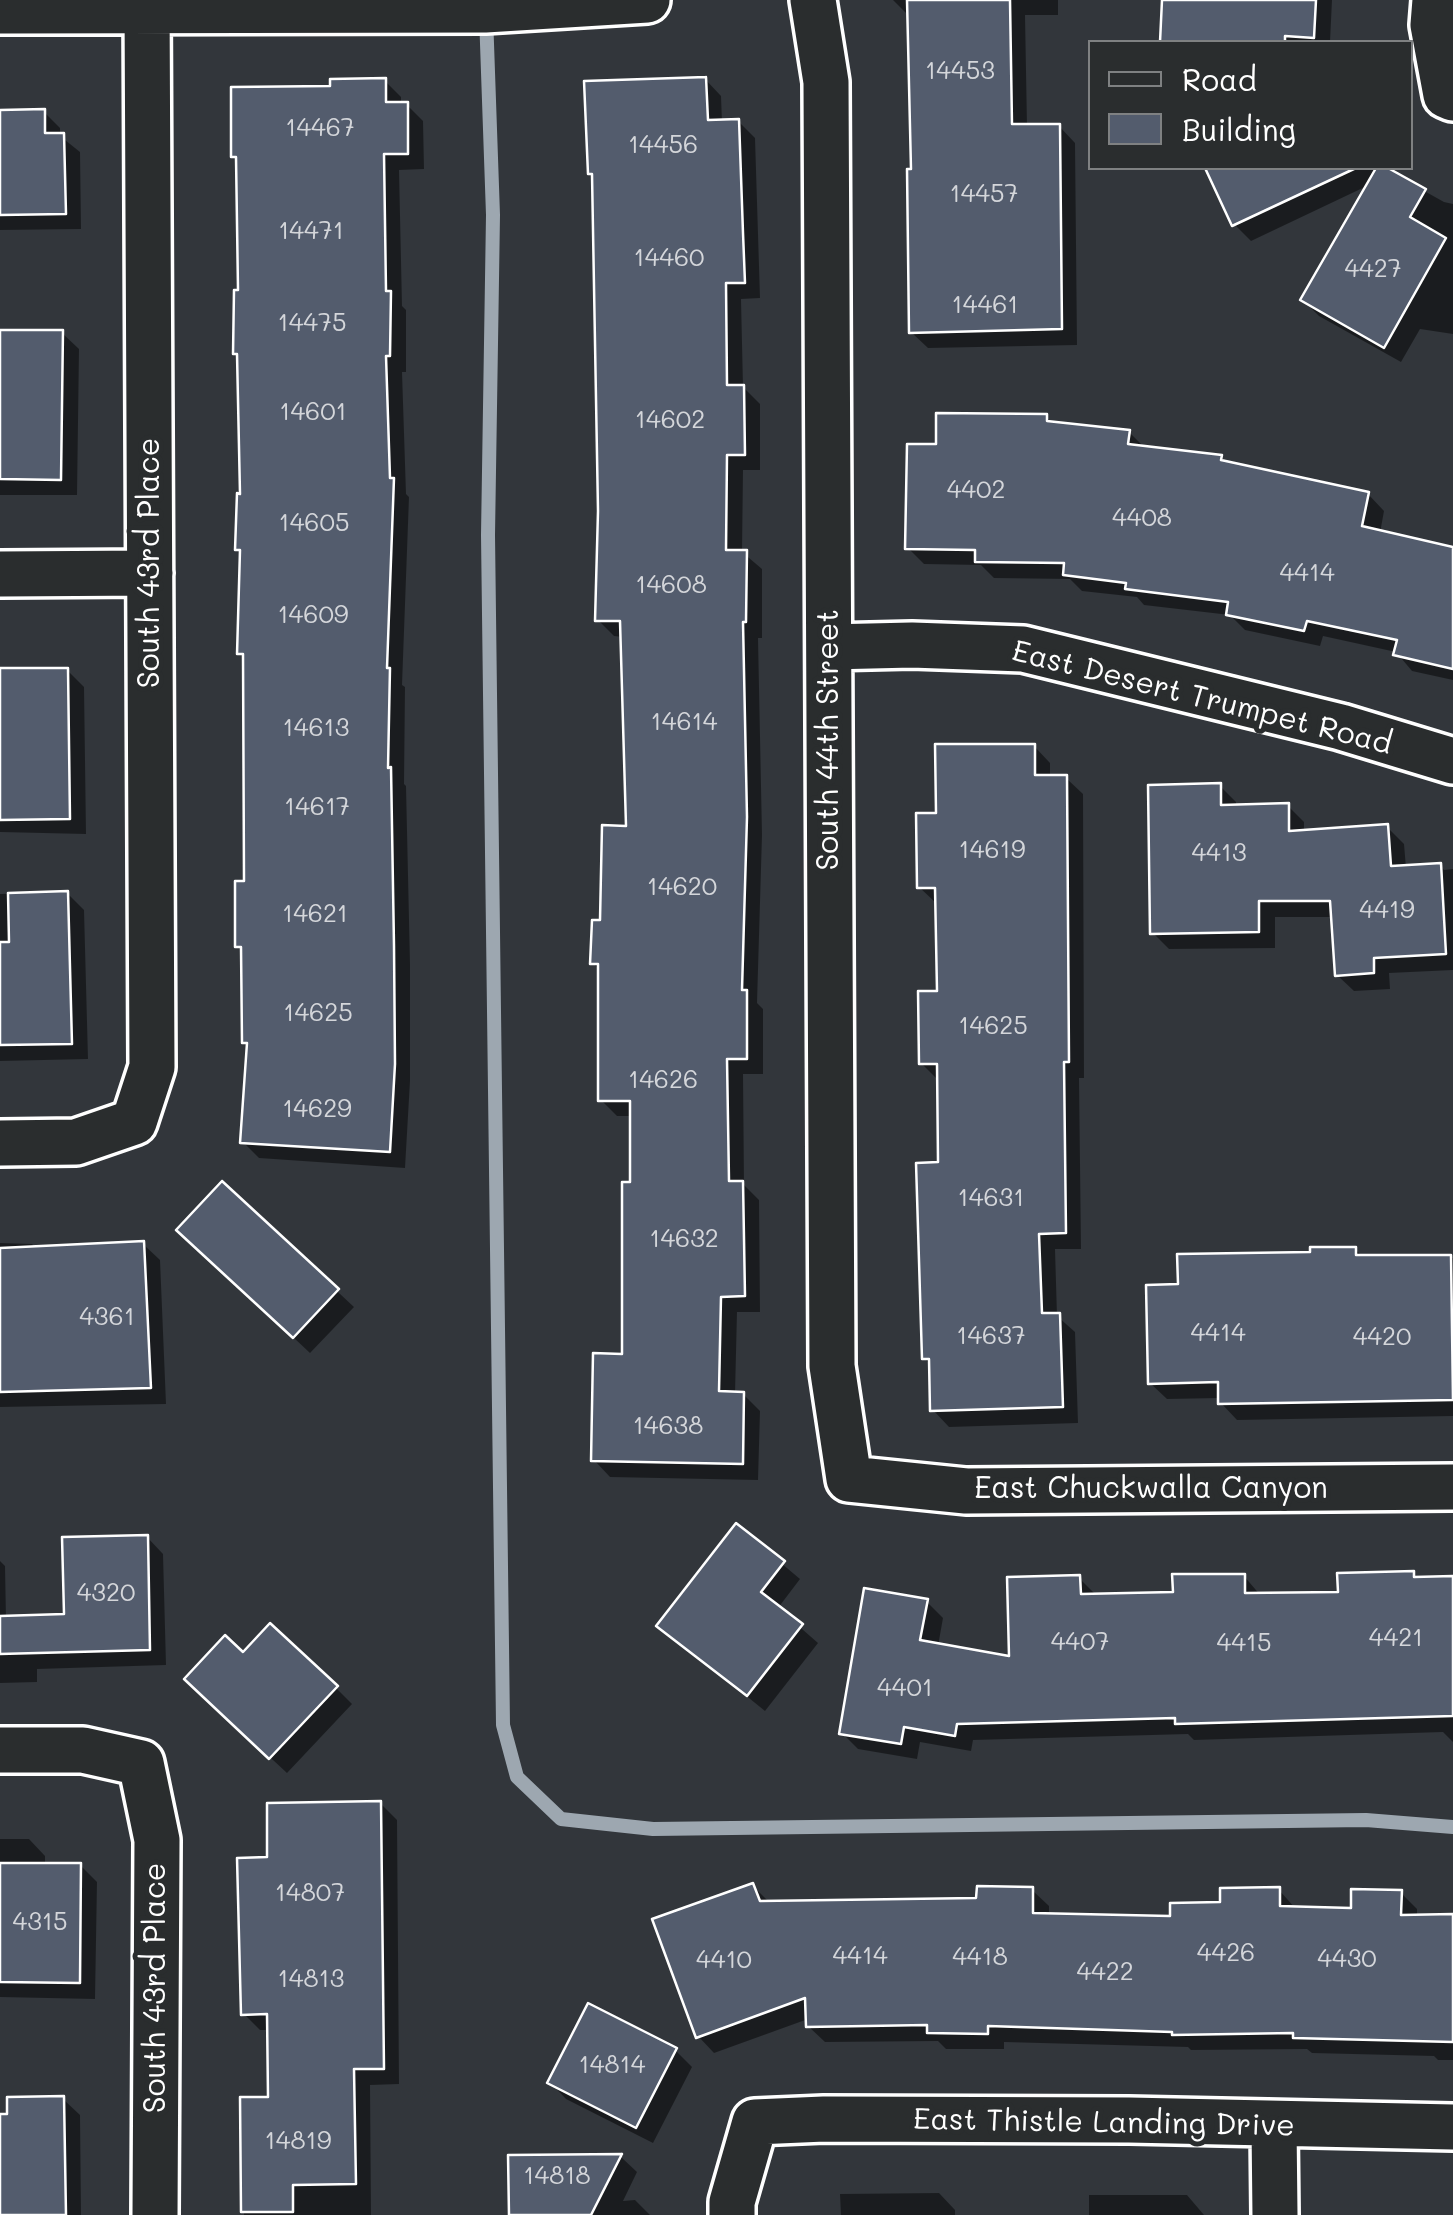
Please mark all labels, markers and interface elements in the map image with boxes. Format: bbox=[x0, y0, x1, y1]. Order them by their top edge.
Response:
legend bbox=[1088, 40, 1413, 170]
house number: 14453 bbox=[925, 56, 995, 86]
text: Road bbox=[1182, 59, 1257, 99]
text: Building bbox=[1182, 109, 1296, 149]
house number: 14467 bbox=[285, 113, 355, 143]
house number: 14456 bbox=[628, 130, 698, 160]
house number: 14457 bbox=[950, 179, 1018, 209]
house number: 14471 bbox=[278, 216, 344, 246]
house number: 14460 bbox=[633, 243, 705, 273]
house number: 4427 bbox=[1344, 254, 1402, 284]
house number: 14461 bbox=[952, 290, 1018, 320]
house number: 14475 bbox=[278, 308, 346, 338]
house number: 14601 bbox=[279, 397, 347, 427]
house number: 14602 bbox=[635, 405, 705, 435]
street label: South 43rd Place bbox=[132, 438, 168, 688]
house number: 4402 bbox=[947, 475, 1005, 505]
house number: 4408 bbox=[1112, 503, 1172, 533]
house number: 14605 bbox=[279, 508, 349, 538]
house number: 4414 bbox=[1279, 558, 1335, 588]
house number: 14608 bbox=[635, 570, 707, 600]
house number: 14609 bbox=[277, 600, 349, 630]
street label: South 44th Street bbox=[811, 609, 847, 871]
street label: East Desert Trumpet Road bbox=[1008, 633, 1396, 763]
house number: 14614 bbox=[651, 707, 717, 737]
house number: 14613 bbox=[283, 713, 349, 743]
house number: 14617 bbox=[284, 792, 350, 822]
house number: 14619 bbox=[959, 835, 1025, 865]
house number: 4413 bbox=[1191, 838, 1247, 868]
house number: 14620 bbox=[647, 872, 717, 902]
house number: 4419 bbox=[1359, 895, 1415, 925]
house number: 14621 bbox=[282, 899, 348, 929]
house number: 14625 bbox=[283, 998, 353, 1028]
house number: 14625 bbox=[958, 1011, 1028, 1041]
house number: 14626 bbox=[628, 1065, 698, 1095]
house number: 14629 bbox=[282, 1094, 352, 1124]
house number: 14631 bbox=[958, 1183, 1024, 1213]
house number: 14632 bbox=[649, 1224, 719, 1254]
house number: 4361 bbox=[79, 1302, 135, 1332]
house number: 4414 bbox=[1190, 1318, 1246, 1348]
house number: 14637 bbox=[956, 1321, 1026, 1351]
house number: 4420 bbox=[1353, 1322, 1411, 1352]
house number: 14638 bbox=[633, 1411, 703, 1441]
street label: East Chuckwalla Canyon bbox=[974, 1471, 1328, 1507]
house number: 4320 bbox=[77, 1578, 135, 1608]
house number: 4421 bbox=[1369, 1623, 1423, 1653]
house number: 4407 bbox=[1051, 1627, 1109, 1657]
house number: 4415 bbox=[1216, 1628, 1272, 1658]
house number: 4401 bbox=[877, 1673, 933, 1703]
street label: South 43rd Place bbox=[138, 1863, 174, 2113]
house number: 14807 bbox=[275, 1878, 345, 1908]
house number: 4315 bbox=[12, 1907, 68, 1937]
house number: 4426 bbox=[1197, 1938, 1255, 1968]
house number: 4414 bbox=[832, 1941, 888, 1971]
house number: 4418 bbox=[952, 1942, 1008, 1972]
house number: 4430 bbox=[1317, 1944, 1377, 1974]
house number: 4410 bbox=[696, 1945, 752, 1975]
house number: 4422 bbox=[1076, 1957, 1134, 1987]
house number: 14813 bbox=[278, 1964, 344, 1994]
house number: 14814 bbox=[579, 2050, 645, 2080]
street label: East Thistle Landing Drive bbox=[913, 2102, 1295, 2144]
house number: 14819 bbox=[265, 2126, 331, 2156]
house number: 14818 bbox=[523, 2161, 591, 2191]

